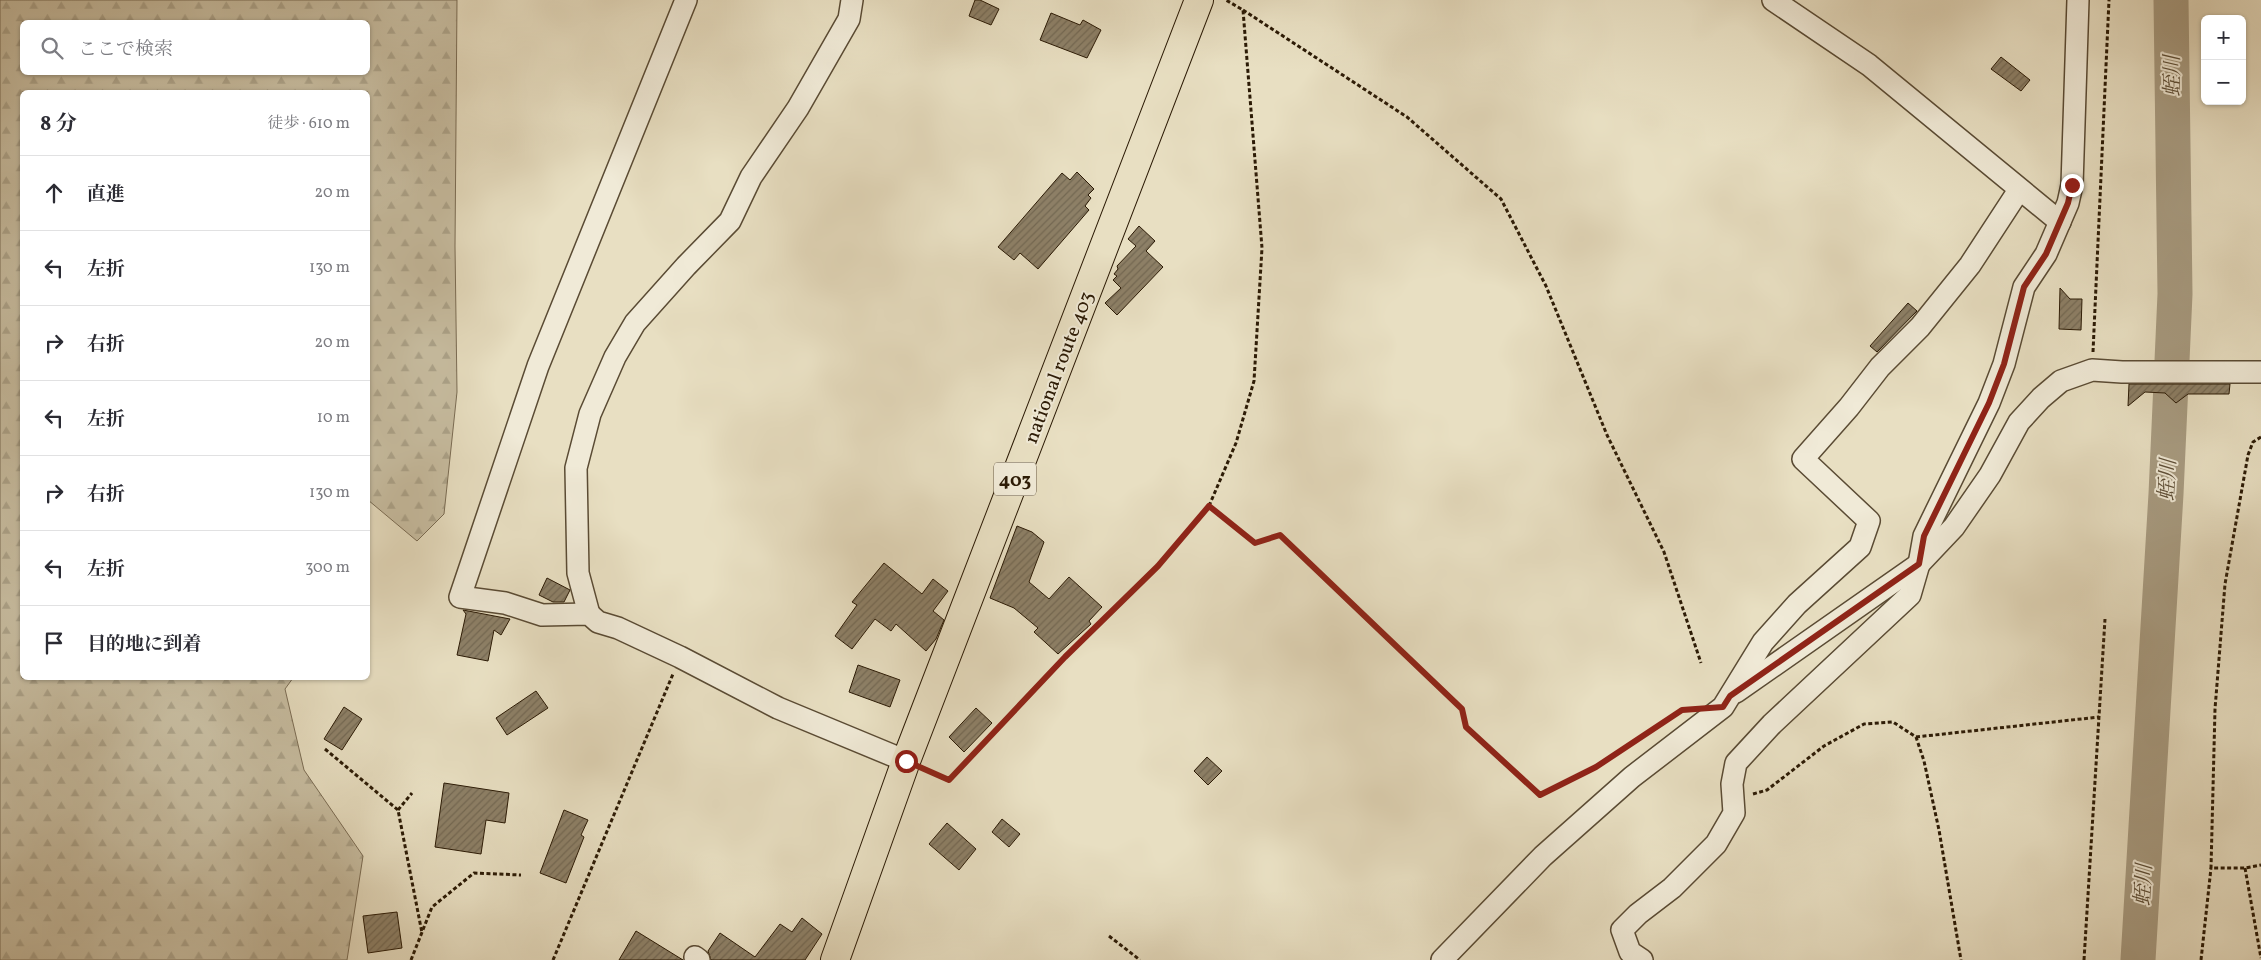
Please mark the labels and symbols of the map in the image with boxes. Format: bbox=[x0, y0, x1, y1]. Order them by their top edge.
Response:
water label: 蛭川 bbox=[2159, 53, 2188, 97]
route end bbox=[2061, 174, 2084, 197]
street label: national route 403 bbox=[1018, 288, 1102, 448]
water label: 蛭川 bbox=[2153, 456, 2184, 502]
road number: 403 bbox=[994, 462, 1036, 496]
route start bbox=[895, 750, 918, 773]
water label: 蛭川 bbox=[2129, 861, 2160, 907]

